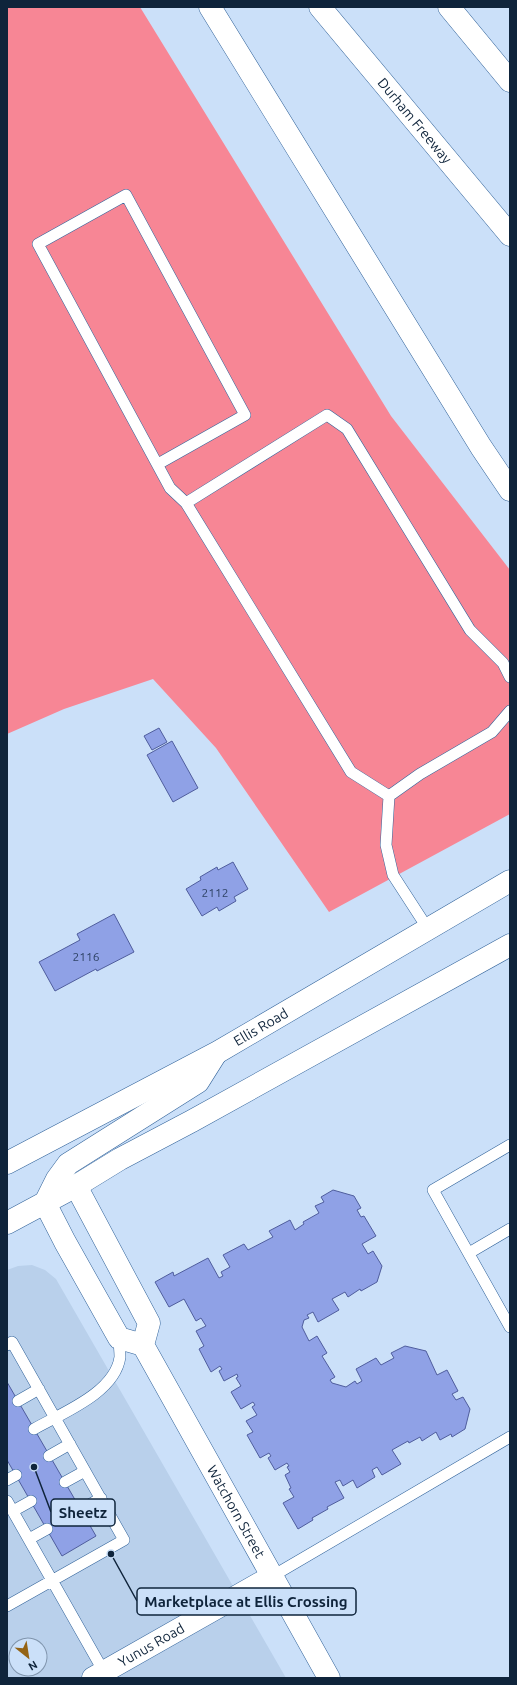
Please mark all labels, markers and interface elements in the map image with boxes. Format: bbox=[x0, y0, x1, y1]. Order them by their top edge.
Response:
street label: Durham Freeway bbox=[375, 75, 455, 167]
house number: 2112 bbox=[201, 886, 229, 899]
house number: 2116 bbox=[72, 950, 100, 963]
street label: Ellis Road bbox=[231, 1005, 291, 1049]
street label: Watchorn Street bbox=[204, 1463, 269, 1561]
callout: Sheetz bbox=[51, 1499, 115, 1526]
text: Sheetz bbox=[59, 1504, 107, 1521]
callout: Marketplace at Ellis Crossing bbox=[137, 1588, 356, 1615]
text: Marketplace at Ellis Crossing bbox=[144, 1593, 348, 1610]
street label: Yunus Road bbox=[115, 1620, 187, 1670]
north arrow bbox=[8, 1637, 48, 1677]
text: N bbox=[26, 1658, 40, 1673]

